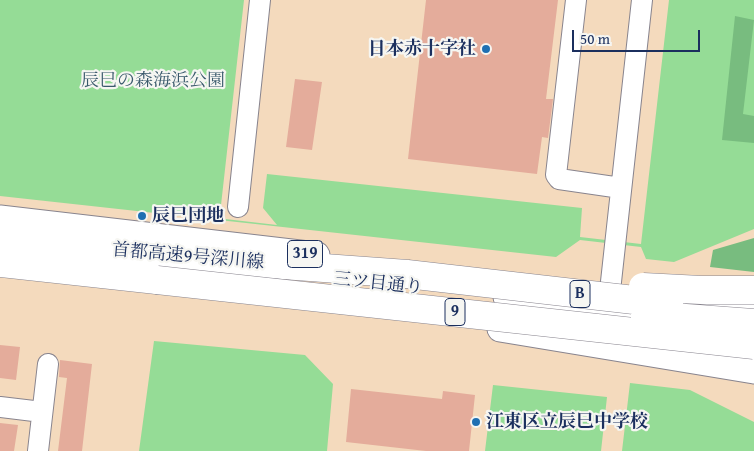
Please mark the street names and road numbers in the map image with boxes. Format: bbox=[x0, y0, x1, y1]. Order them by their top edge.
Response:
street label: 首都高速9号深川線 bbox=[111, 240, 265, 274]
road number: 319 bbox=[288, 240, 322, 268]
street label: 三ツ目通り bbox=[332, 269, 424, 299]
road number: B bbox=[570, 280, 590, 308]
road number: 9 bbox=[445, 298, 465, 326]

